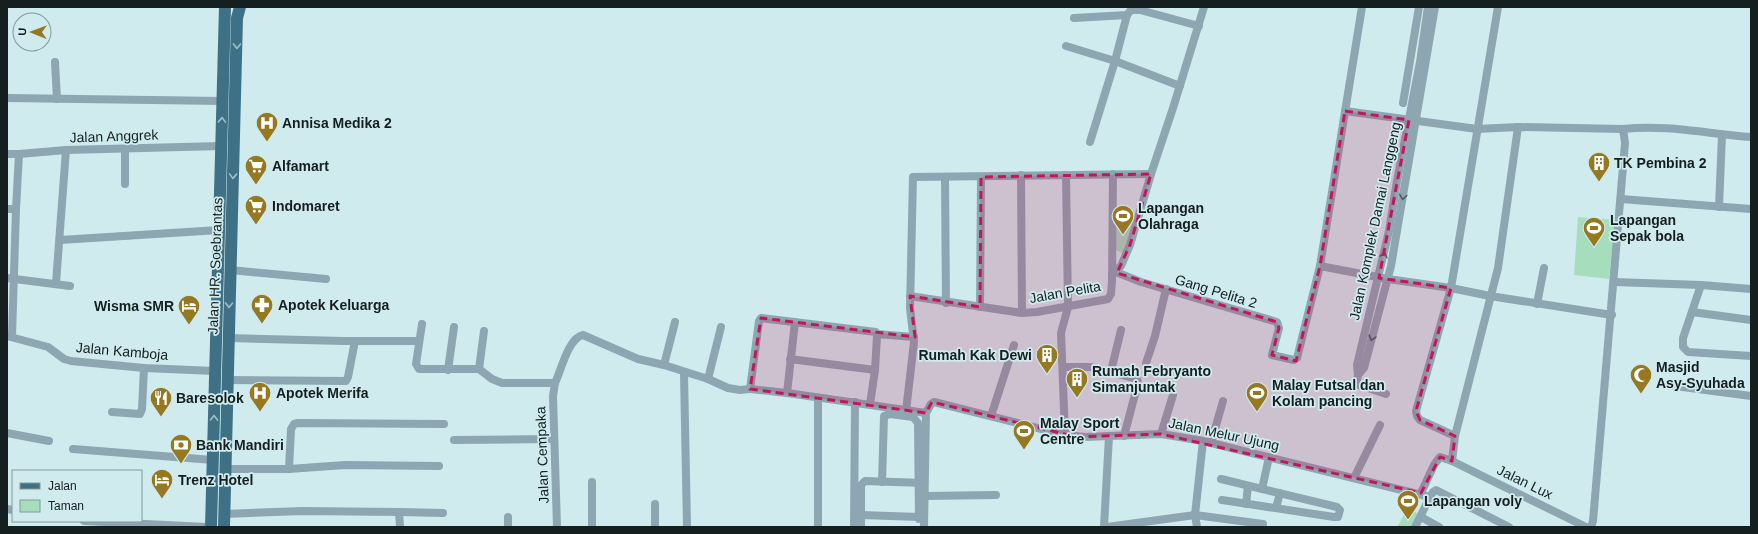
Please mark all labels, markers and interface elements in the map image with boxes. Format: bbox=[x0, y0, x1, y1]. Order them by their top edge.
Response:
north arrow bbox=[12, 12, 52, 52]
text: U bbox=[16, 28, 28, 36]
one-way arrow bbox=[232, 43, 241, 49]
hospital icon: Annisa Medika 2 bbox=[254, 110, 280, 143]
place label: Annisa Medika 2 bbox=[282, 115, 392, 131]
one-way arrow bbox=[218, 117, 226, 123]
street label: Jalan Komplek Damai Langgeng bbox=[1346, 120, 1404, 322]
street label: Jalan Anggrek bbox=[69, 126, 160, 146]
building icon: TK Pembina 2 bbox=[1586, 150, 1612, 183]
supermarket icon: Alfamart bbox=[243, 153, 269, 186]
place label: TK Pembina 2 bbox=[1614, 155, 1707, 171]
place label: Alfamart bbox=[272, 158, 329, 174]
one-way arrow bbox=[229, 173, 237, 179]
supermarket icon: Indomaret bbox=[243, 193, 269, 226]
one-way arrow bbox=[1399, 194, 1408, 200]
street label: Jalan HR. Soebrantas bbox=[205, 197, 225, 335]
place label: Indomaret bbox=[272, 198, 340, 214]
place label: Lapangan Olahraga bbox=[1138, 200, 1204, 232]
sports icon: Lapangan Olahraga bbox=[1110, 203, 1136, 236]
place label: Lapangan Sepak bola bbox=[1610, 212, 1684, 244]
sports icon: Lapangan Sepak bola bbox=[1581, 215, 1607, 248]
one-way arrow bbox=[1379, 252, 1387, 258]
street label: Gang Pelita 2 bbox=[1173, 271, 1259, 311]
street label: Jalan Pelita bbox=[1028, 278, 1102, 306]
pharmacy icon: Apotek Keluarga bbox=[249, 292, 275, 325]
hotel icon: Wisma SMR bbox=[176, 293, 202, 326]
place label: Apotek Keluarga bbox=[278, 297, 389, 313]
place label: Wisma SMR bbox=[94, 298, 174, 314]
one-way arrow bbox=[225, 302, 233, 308]
one-way arrow bbox=[1368, 334, 1377, 341]
street label: Jalan Kamboja bbox=[75, 339, 169, 363]
building icon: Rumah Kak Dewi bbox=[1034, 342, 1060, 375]
place label: Rumah Kak Dewi bbox=[918, 347, 1032, 363]
place label: Masjid Asy-Syuhada bbox=[1656, 359, 1745, 391]
mosque icon: Masjid Asy-Syuhada bbox=[1628, 362, 1654, 395]
place label: Rumah Febryanto Simanjuntak bbox=[1092, 363, 1211, 395]
building icon: Rumah Febryanto Simanjuntak bbox=[1064, 366, 1090, 399]
place label: Malay Futsal dan Kolam pancing bbox=[1272, 377, 1385, 409]
hospital icon: Apotek Merifa bbox=[247, 380, 273, 413]
sports icon: Malay Futsal dan Kolam pancing bbox=[1244, 380, 1270, 413]
restaurant icon: Baresolok bbox=[148, 385, 174, 418]
place label: Apotek Merifa bbox=[276, 385, 369, 401]
place label: Baresolok bbox=[176, 390, 244, 406]
street label: Jalan Cempaka bbox=[532, 406, 552, 504]
street label: Jalan Melur Ujung bbox=[1167, 414, 1281, 454]
one-way arrow bbox=[210, 415, 219, 421]
place label: Malay Sport Centre bbox=[1040, 415, 1120, 447]
sports icon: Malay Sport Centre bbox=[1011, 418, 1037, 451]
bank icon: Bank Mandiri bbox=[168, 432, 194, 465]
place label: Bank Mandiri bbox=[196, 437, 284, 453]
street label: Jalan Lux bbox=[1495, 462, 1555, 502]
hotel icon: Trenz Hotel bbox=[149, 467, 175, 500]
legend bbox=[12, 470, 142, 522]
place label: Trenz Hotel bbox=[178, 472, 253, 488]
text: Jalan bbox=[48, 479, 77, 493]
sports icon: Lapangan voly bbox=[1395, 488, 1421, 521]
place label: Lapangan voly bbox=[1424, 493, 1522, 509]
text: Taman bbox=[48, 499, 84, 513]

